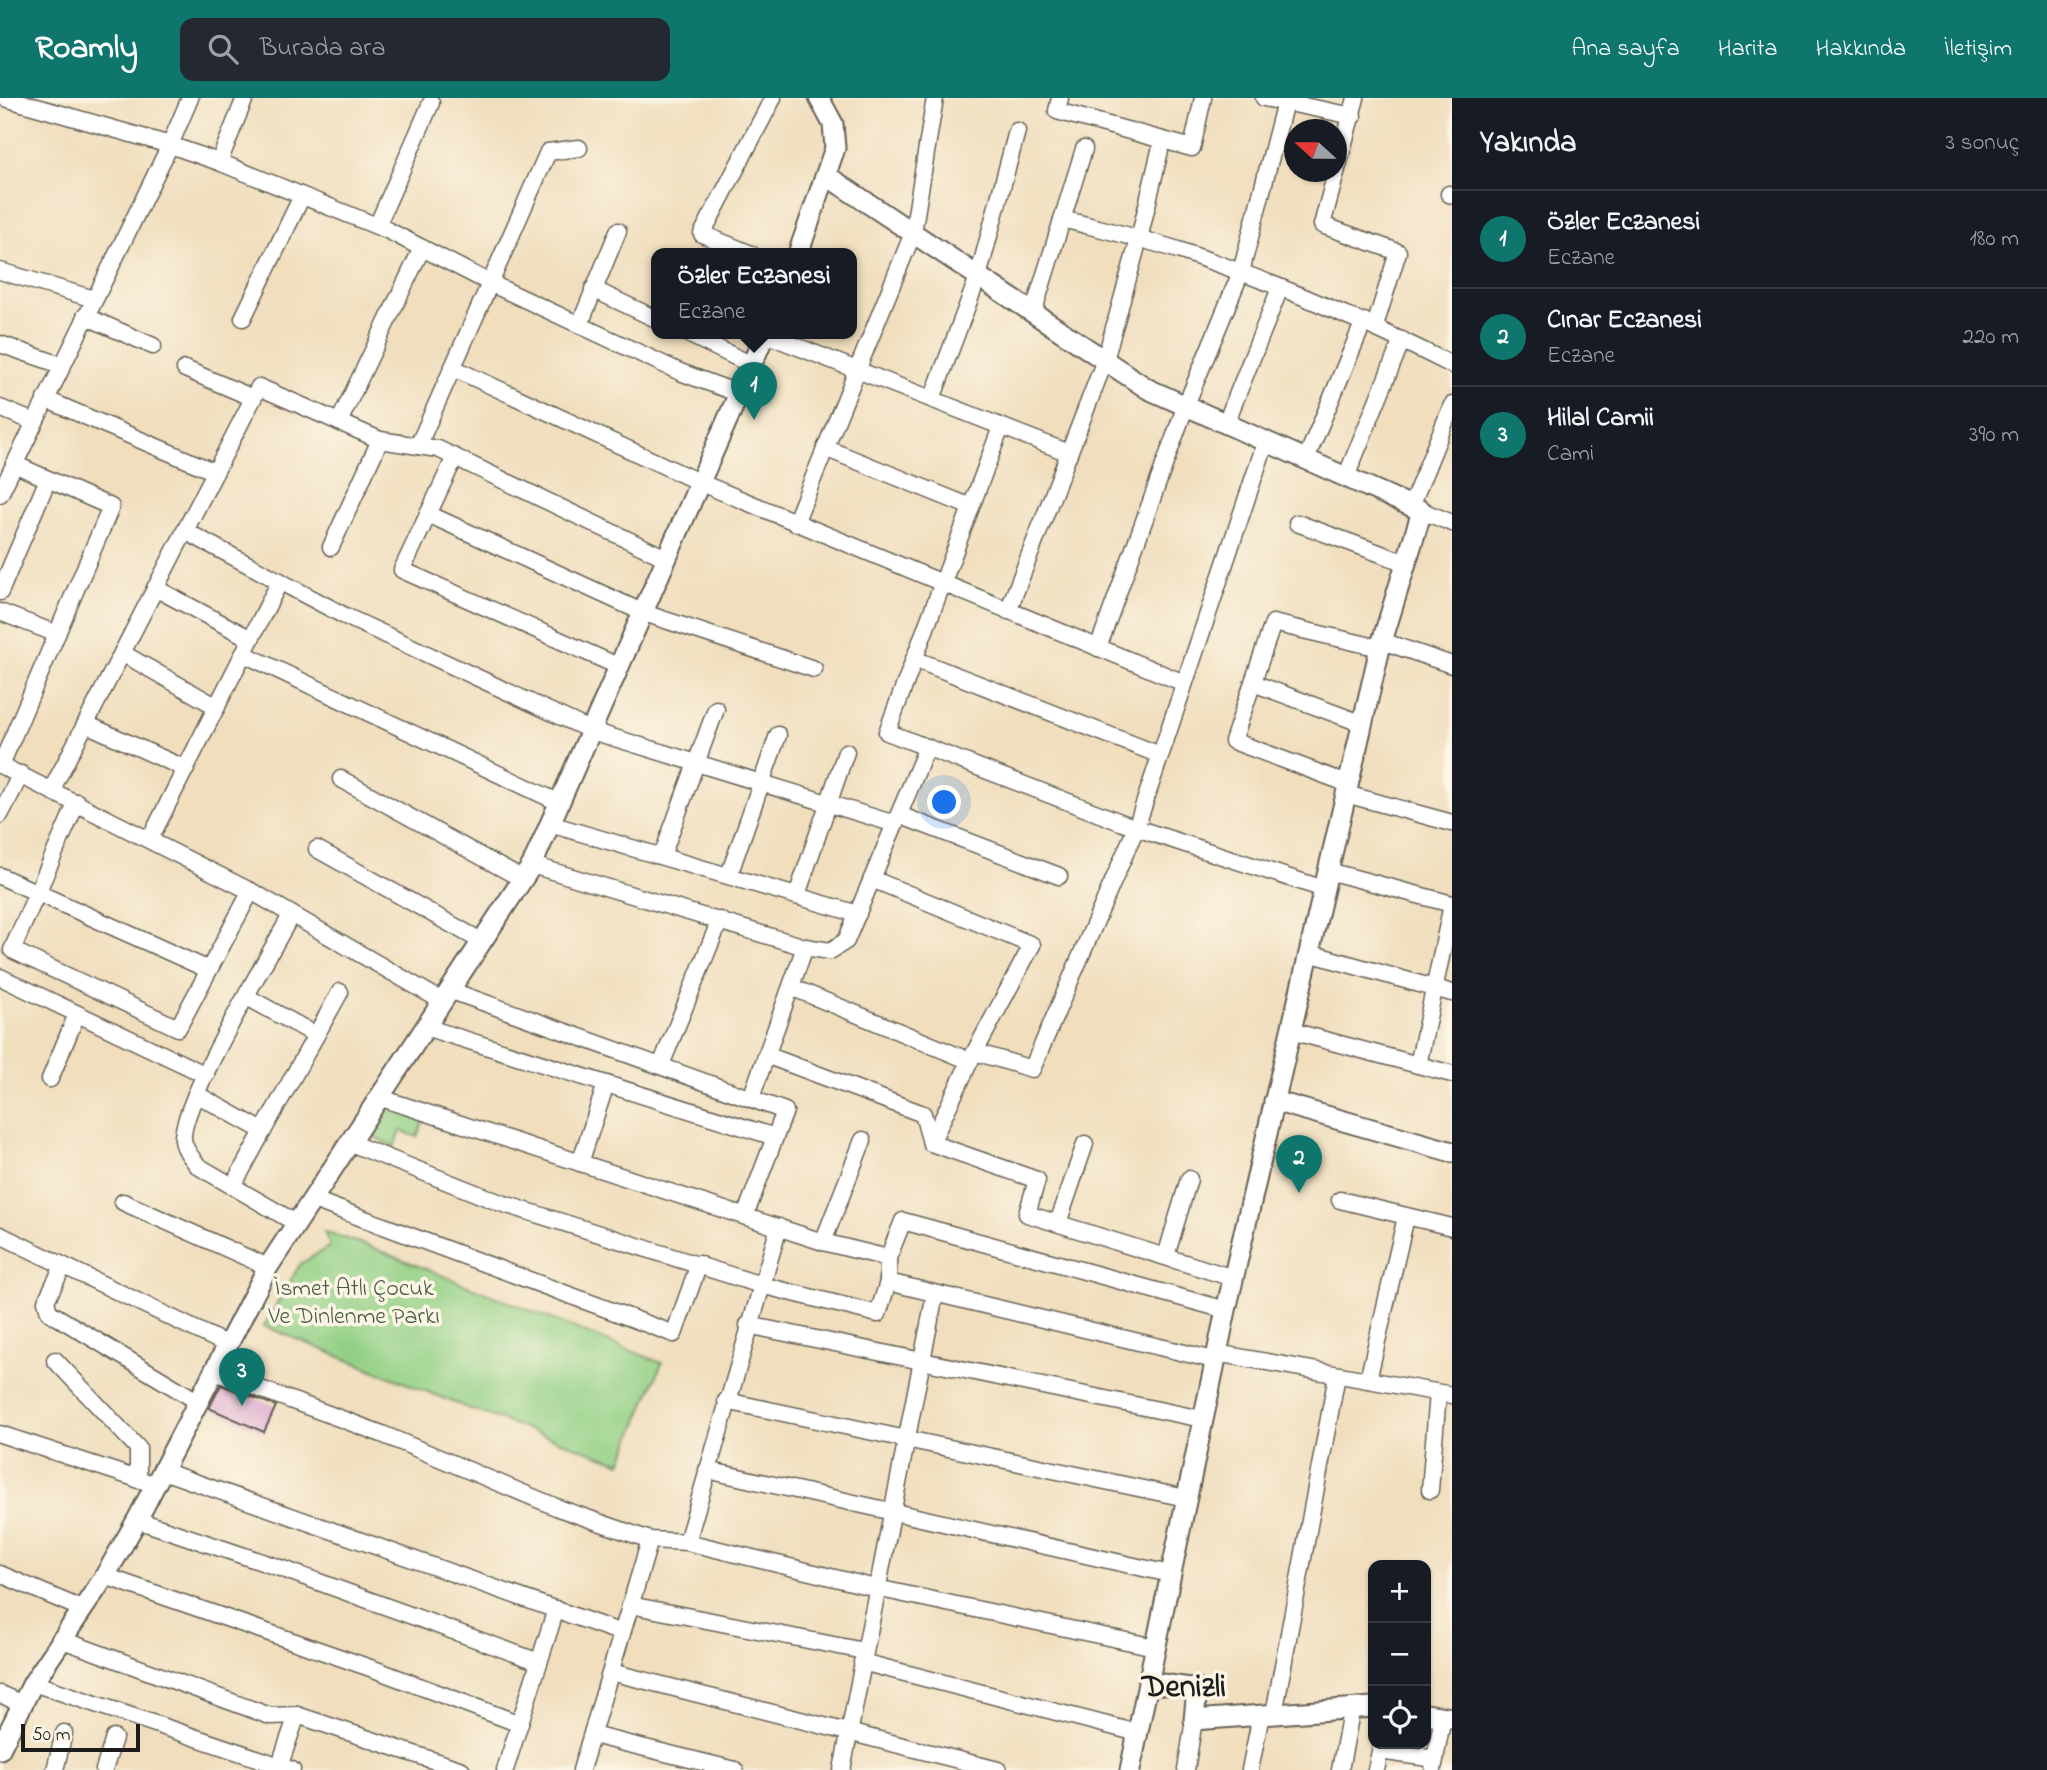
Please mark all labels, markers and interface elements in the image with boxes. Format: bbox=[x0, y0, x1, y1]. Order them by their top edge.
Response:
search box bbox=[180, 18, 670, 81]
text: Roamly bbox=[35, 25, 138, 73]
icon: search bbox=[204, 30, 242, 68]
text: Burada ara bbox=[260, 30, 385, 68]
text: Ana sayfa bbox=[1572, 32, 1680, 67]
text: Harita bbox=[1718, 32, 1778, 67]
text: Hakkında bbox=[1816, 32, 1906, 67]
text: İletişim bbox=[1944, 32, 2012, 67]
north arrow bbox=[1284, 119, 1347, 182]
text: Yakında bbox=[1480, 122, 1576, 166]
text: 3 sonuç bbox=[1945, 127, 2019, 160]
text: Özler Eczanesi bbox=[1547, 204, 1700, 242]
text: 1 bbox=[1499, 223, 1507, 256]
text: 180 m bbox=[1970, 223, 2019, 256]
text: Eczane bbox=[1547, 242, 1615, 275]
popup bbox=[651, 248, 857, 339]
text: Özler Eczanesi bbox=[677, 258, 831, 296]
text: Eczane bbox=[677, 296, 745, 329]
text: Cınar Eczanesi bbox=[1547, 302, 1702, 340]
text: 2 bbox=[1497, 321, 1509, 354]
text: 220 m bbox=[1963, 321, 2019, 354]
text: Eczane bbox=[1547, 340, 1615, 373]
pin: 1 bbox=[731, 362, 777, 420]
text: Hilal Camii bbox=[1547, 400, 1654, 438]
text: 3 bbox=[1498, 419, 1508, 452]
text: 390 m bbox=[1969, 419, 2019, 452]
text: Cami bbox=[1547, 438, 1594, 471]
your location bbox=[927, 785, 961, 819]
pin: 2 bbox=[1276, 1135, 1322, 1193]
park label: İsmet Atlı Çocuk Ve Dinlenme Parkı bbox=[267, 1272, 440, 1335]
pin: 3 bbox=[219, 1348, 265, 1406]
map controls bbox=[1368, 1560, 1431, 1749]
button: + bbox=[1368, 1560, 1431, 1623]
button: − bbox=[1368, 1623, 1431, 1686]
district label: Denizli bbox=[1140, 1665, 1226, 1712]
button: locate bbox=[1368, 1686, 1431, 1749]
scale bar bbox=[21, 1721, 140, 1753]
text: 50 m bbox=[32, 1722, 71, 1749]

